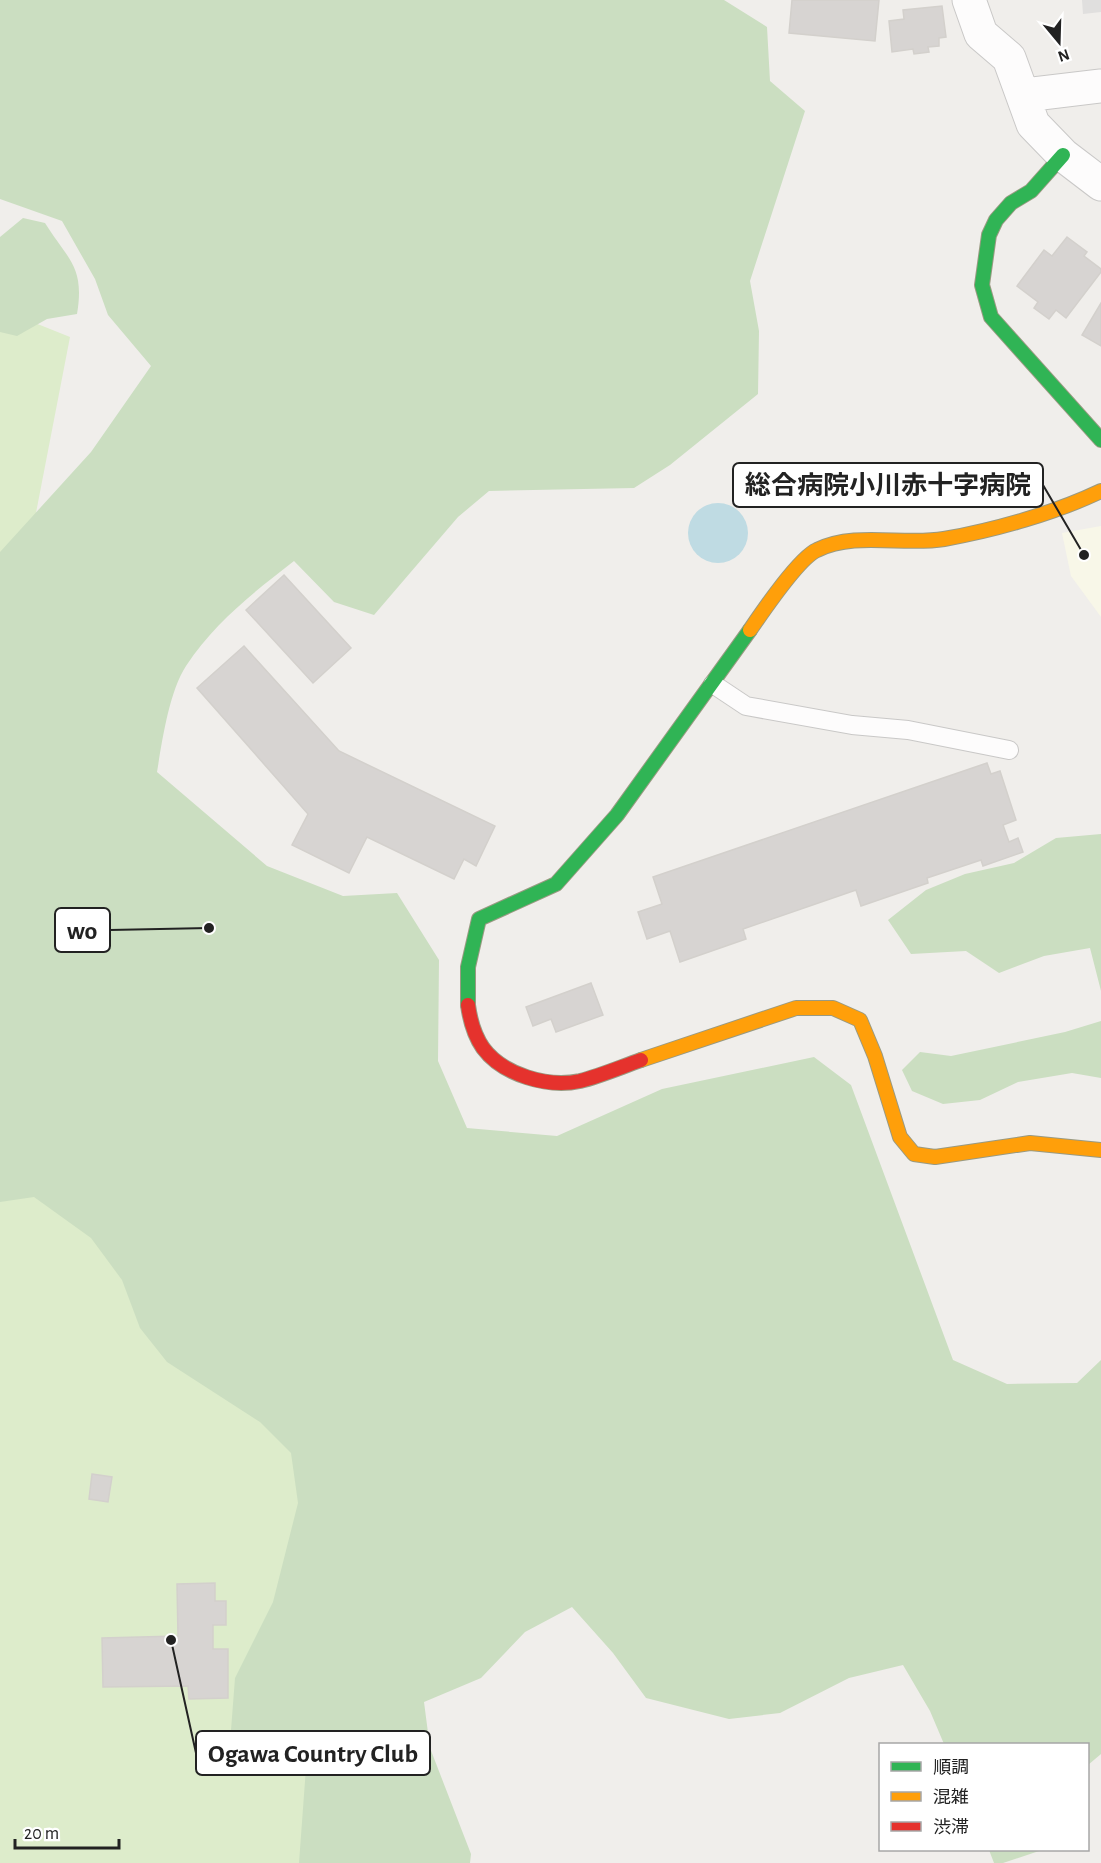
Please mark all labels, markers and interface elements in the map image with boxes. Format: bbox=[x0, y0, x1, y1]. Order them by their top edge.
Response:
north arrow bbox=[1029, 12, 1089, 72]
text: N bbox=[1056, 46, 1071, 65]
callout: 総合病院小川赤十字病院 bbox=[733, 463, 1043, 507]
text: 総合病院小川赤十字病院 bbox=[745, 471, 1031, 499]
callout: wo bbox=[55, 908, 110, 952]
text: wo bbox=[67, 918, 97, 944]
callout: Ogawa Country Club bbox=[196, 1731, 430, 1775]
text: Ogawa Country Club bbox=[208, 1741, 418, 1767]
legend bbox=[879, 1743, 1089, 1851]
text: 順調 bbox=[933, 1759, 969, 1777]
text: 混雑 bbox=[933, 1787, 969, 1807]
scale bar bbox=[15, 1812, 118, 1850]
text: 渋滞 bbox=[933, 1818, 969, 1837]
text: 20 m bbox=[24, 1825, 59, 1843]

